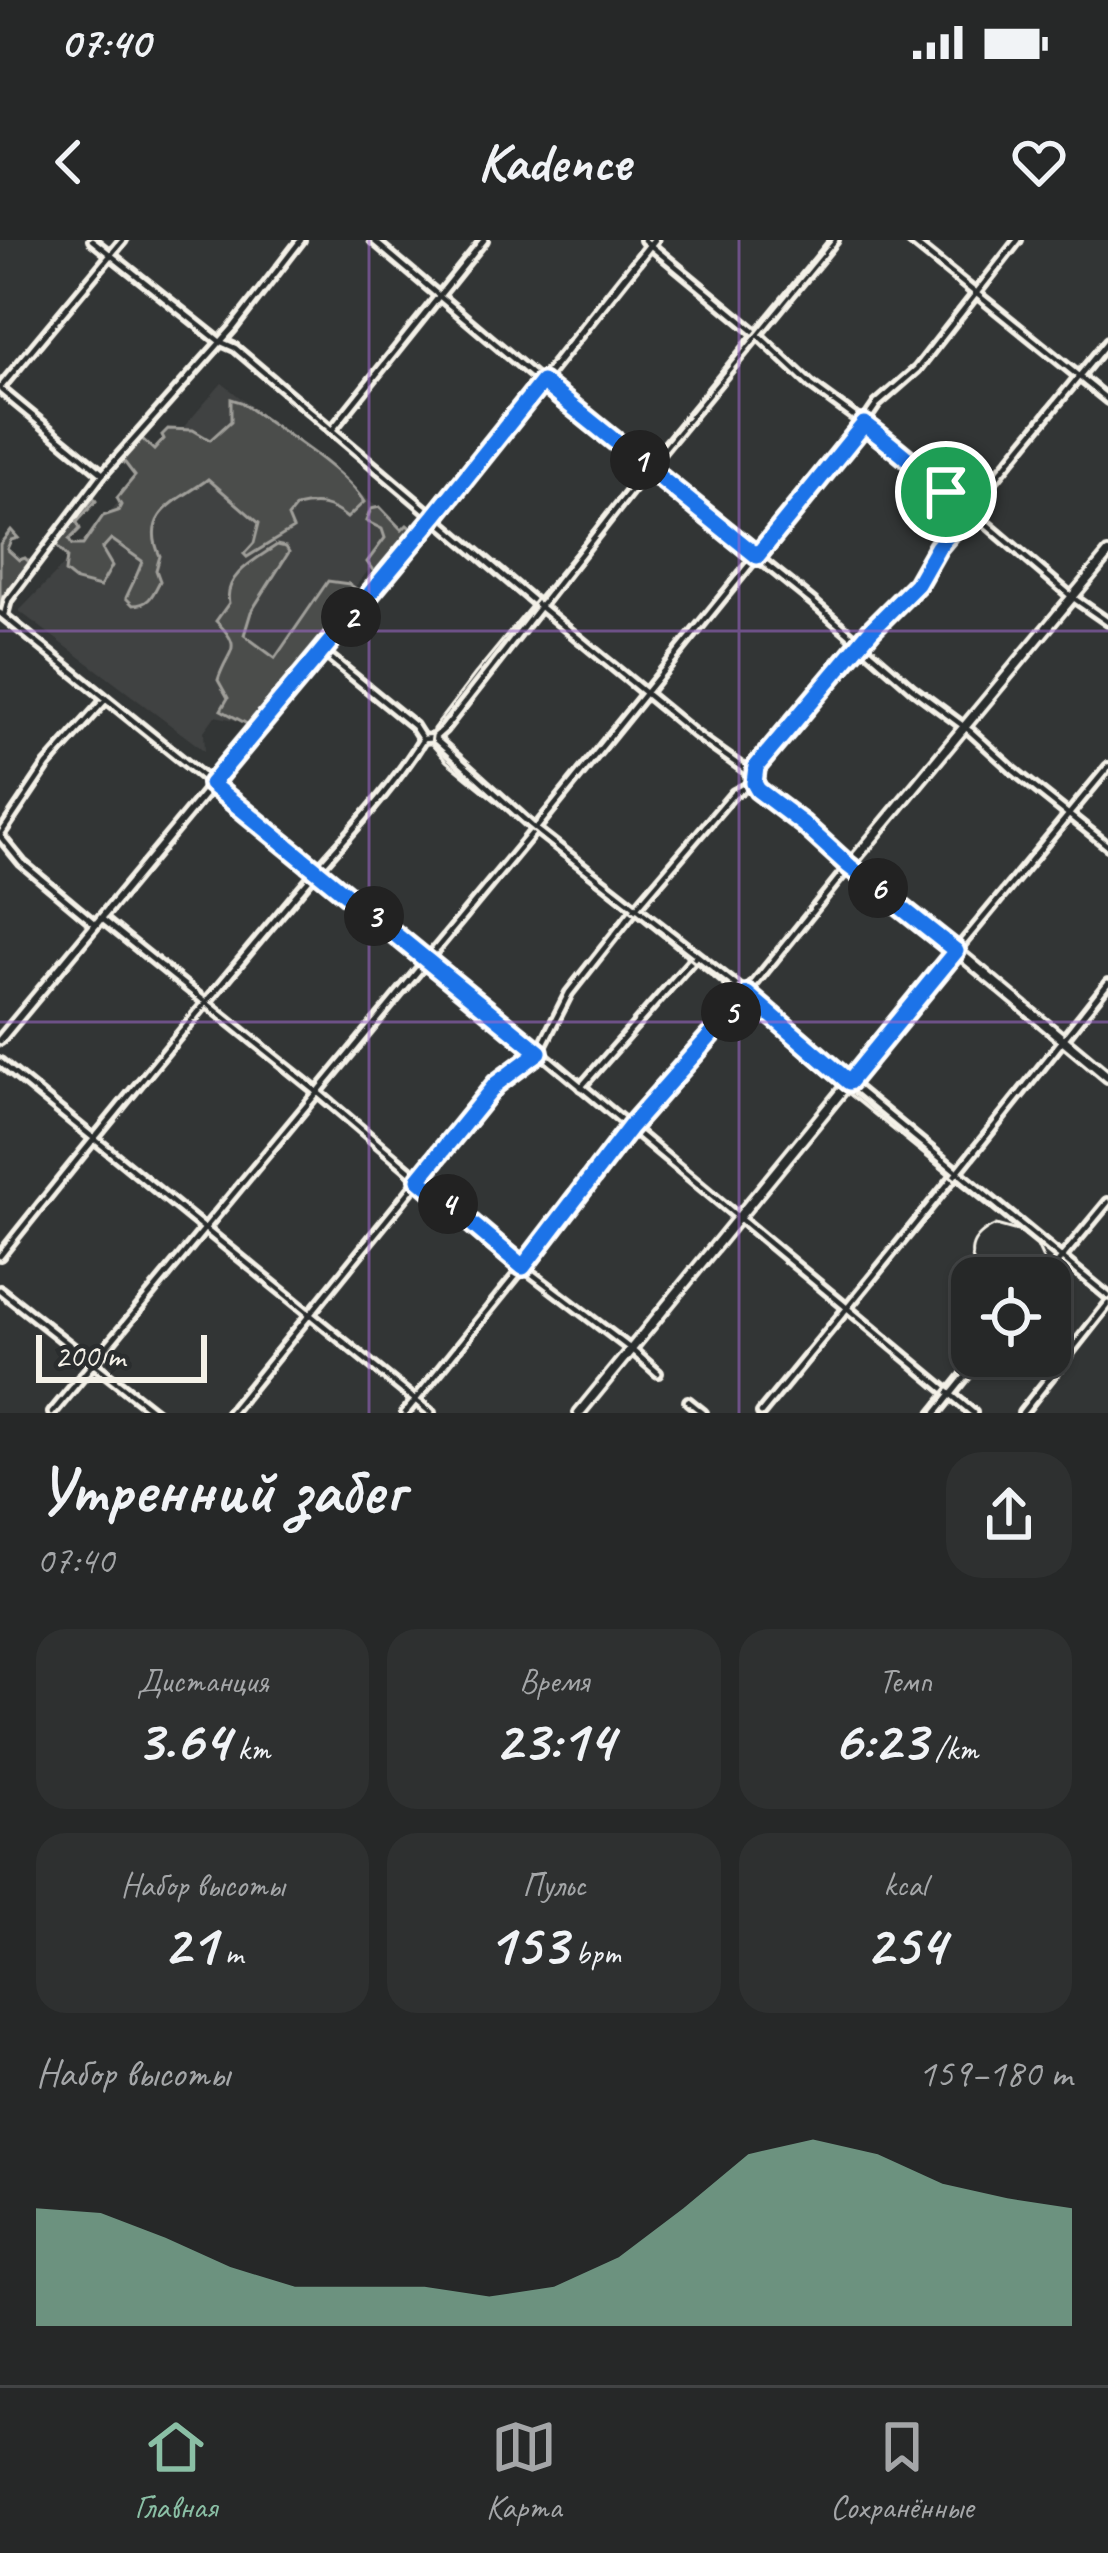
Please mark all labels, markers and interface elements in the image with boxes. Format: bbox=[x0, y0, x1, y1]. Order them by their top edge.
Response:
text: 07:40 bbox=[60, 14, 150, 71]
text: Kadence bbox=[478, 128, 630, 196]
icon: back bbox=[36, 129, 102, 195]
icon: heart bbox=[1006, 129, 1072, 195]
pin: 1 bbox=[610, 430, 670, 490]
text: 1 bbox=[633, 439, 647, 481]
pin bbox=[895, 441, 997, 543]
icon: arrive bbox=[913, 459, 979, 525]
pin: 2 bbox=[321, 587, 381, 647]
text: 2 bbox=[344, 596, 358, 638]
pin: 6 bbox=[848, 858, 908, 918]
text: 6 bbox=[870, 867, 886, 909]
pin: 3 bbox=[344, 886, 404, 946]
text: 3 bbox=[367, 895, 381, 937]
pin: 5 bbox=[701, 982, 761, 1042]
text: 5 bbox=[724, 991, 738, 1033]
pin: 4 bbox=[418, 1174, 478, 1234]
text: 4 bbox=[441, 1183, 455, 1225]
map controls bbox=[951, 1257, 1071, 1377]
button: locate bbox=[951, 1257, 1071, 1377]
scale bar bbox=[36, 1329, 207, 1382]
text: 200 m bbox=[54, 1335, 125, 1377]
text: Утренний забег bbox=[36, 1449, 404, 1532]
button: share bbox=[946, 1452, 1072, 1578]
text: 07:40 bbox=[36, 1536, 114, 1585]
text: Дистанция bbox=[137, 1660, 268, 1702]
text: Время bbox=[519, 1660, 589, 1702]
text: Темп bbox=[879, 1660, 932, 1702]
text: 3.64 bbox=[135, 1702, 230, 1778]
text: 23:14 bbox=[494, 1702, 614, 1778]
text: 6:23 bbox=[833, 1702, 927, 1778]
text: km bbox=[230, 1728, 270, 1770]
text: /km bbox=[927, 1728, 978, 1770]
text: Набор высоты bbox=[121, 1864, 285, 1906]
text: Пульс bbox=[522, 1864, 586, 1906]
text: kcal bbox=[884, 1864, 927, 1906]
text: 21 bbox=[162, 1906, 216, 1982]
text: 153 bbox=[487, 1906, 567, 1982]
text: 254 bbox=[865, 1906, 945, 1982]
text: m bbox=[216, 1932, 243, 1974]
text: bpm bbox=[567, 1932, 621, 1974]
text: Набор высоты bbox=[36, 2049, 230, 2098]
text: 159–180 m bbox=[918, 2049, 1072, 2098]
tab: Главная bbox=[134, 2414, 217, 2528]
tab: Карта bbox=[486, 2414, 561, 2528]
tab: Сохранённые bbox=[830, 2414, 974, 2528]

